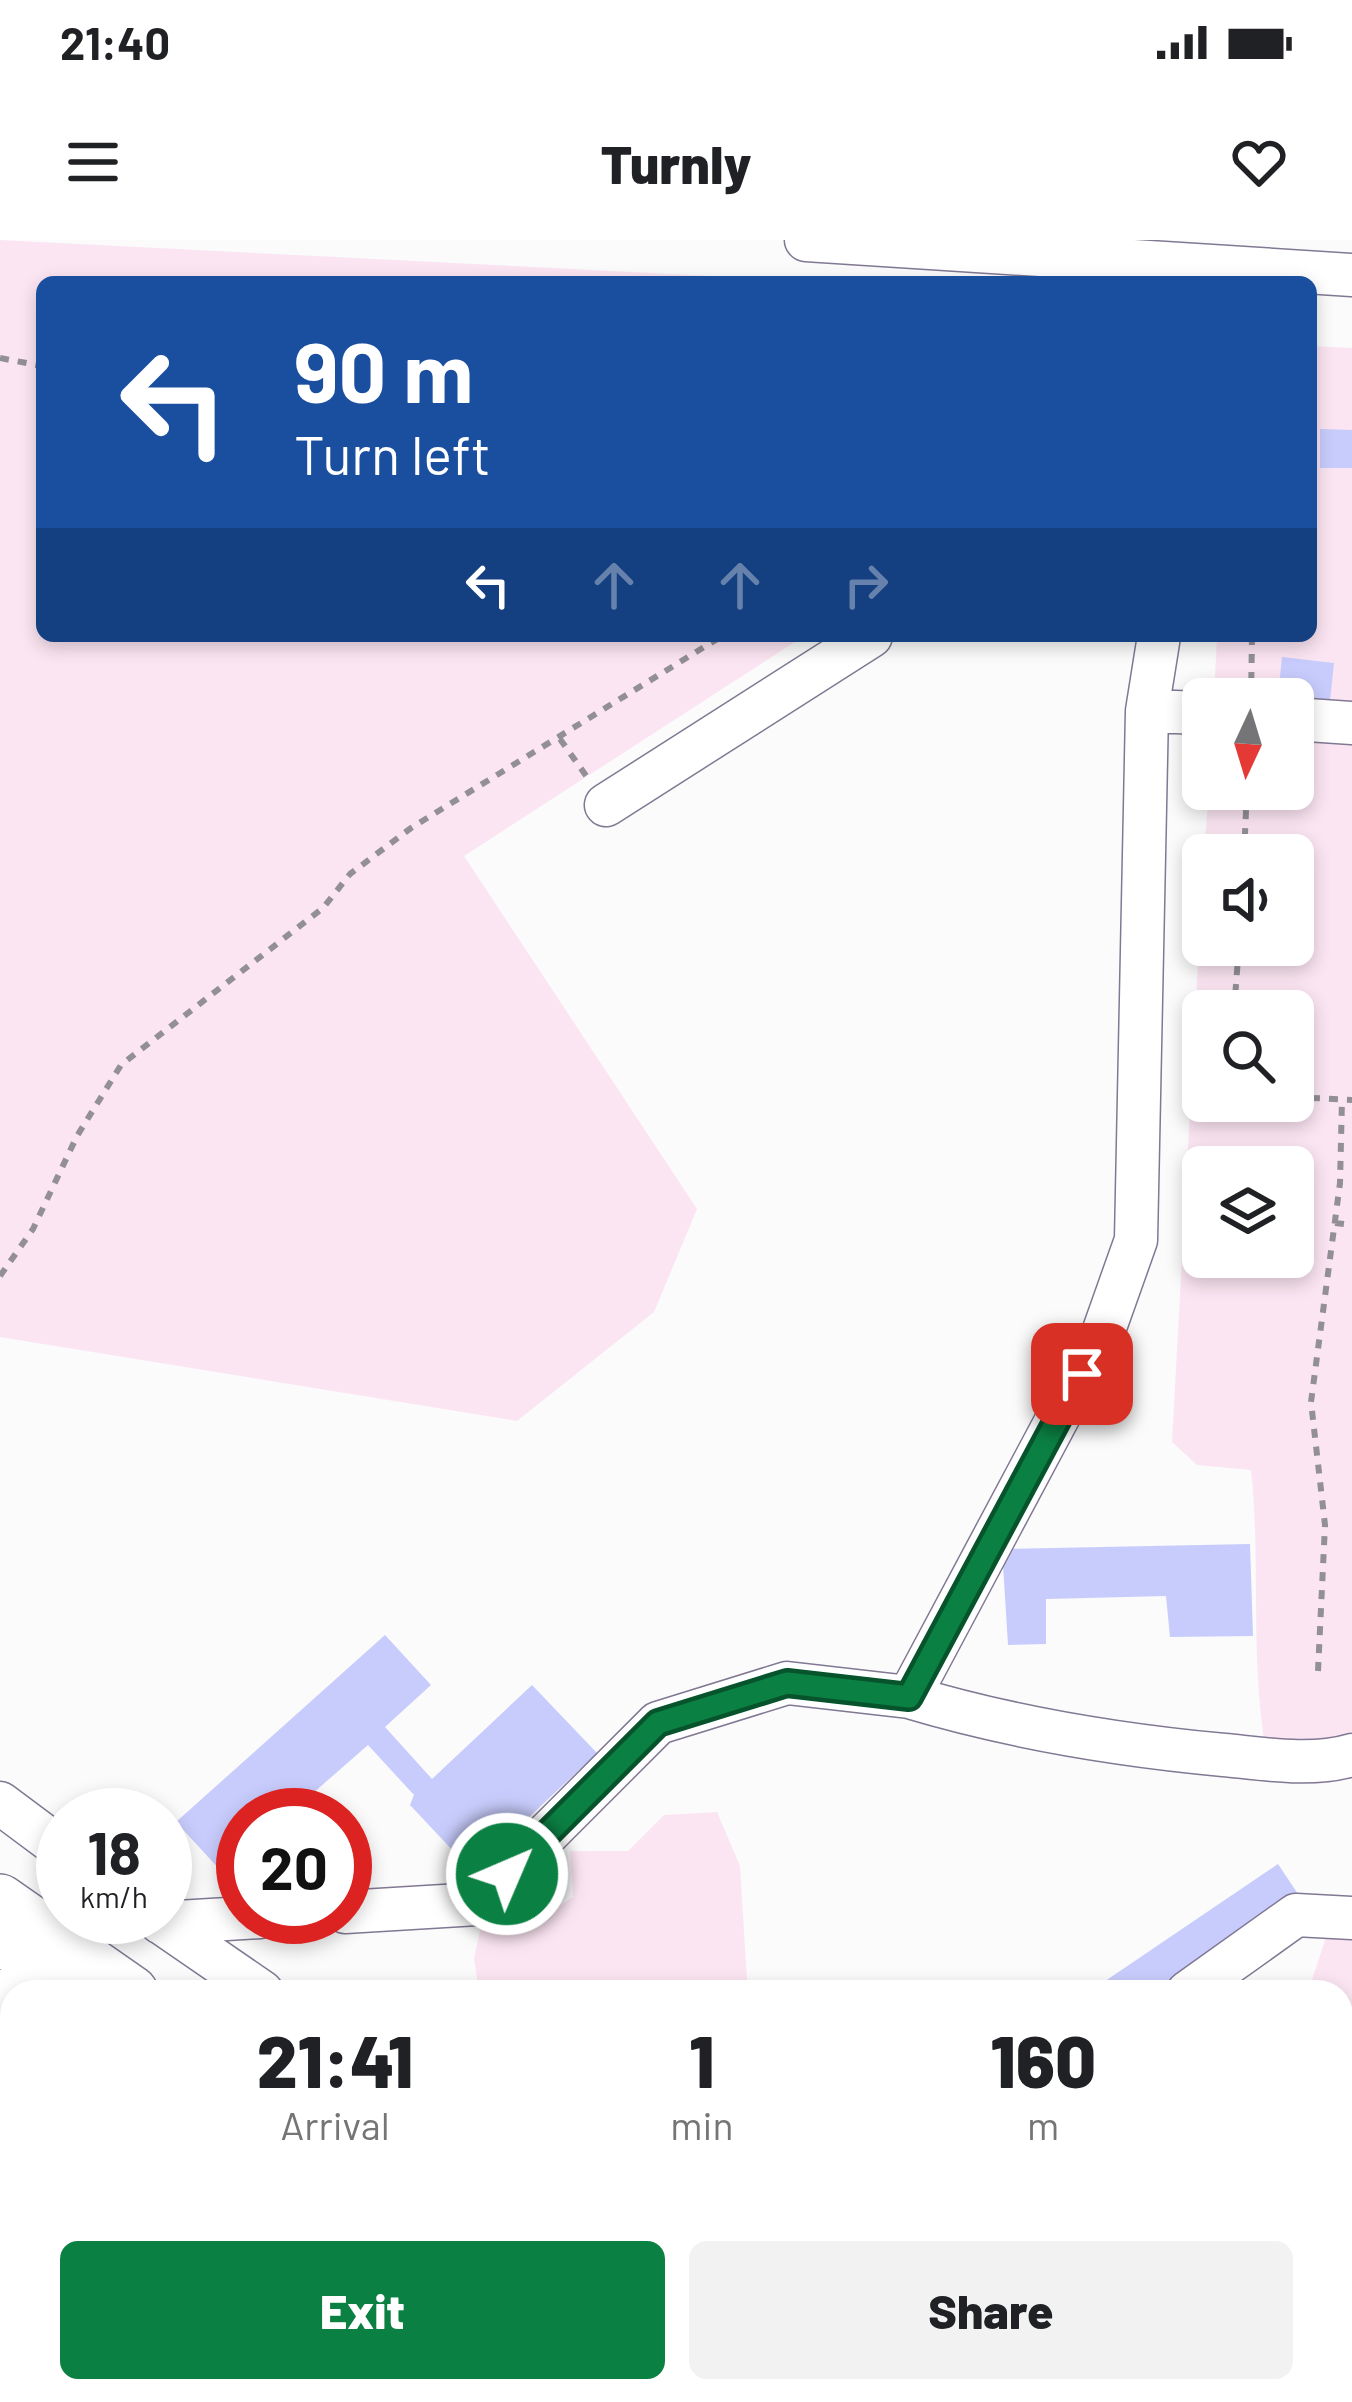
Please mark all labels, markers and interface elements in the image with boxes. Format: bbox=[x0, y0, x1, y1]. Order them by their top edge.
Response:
text: 21:40 bbox=[60, 15, 170, 69]
icon: menu bbox=[60, 129, 126, 195]
icon: heart bbox=[1226, 129, 1292, 195]
text: Turnly bbox=[600, 130, 752, 195]
text: 90 m bbox=[294, 319, 473, 420]
icon: left bbox=[96, 324, 252, 480]
text: Turn left bbox=[294, 421, 491, 486]
icon: left bbox=[455, 552, 521, 618]
icon: ahead bbox=[581, 552, 647, 618]
icon: ahead bbox=[707, 552, 773, 618]
icon: right bbox=[833, 552, 899, 618]
north arrow bbox=[1182, 678, 1314, 810]
map controls bbox=[1182, 678, 1314, 1278]
button: sound bbox=[1182, 834, 1314, 966]
button: search bbox=[1182, 990, 1314, 1122]
button: layers bbox=[1182, 1146, 1314, 1278]
pin bbox=[1031, 1323, 1133, 1425]
icon: arrive bbox=[1049, 1341, 1115, 1407]
speed limit sign: 20 bbox=[216, 1788, 372, 1944]
position arrow bbox=[444, 1811, 570, 1937]
text: 18 bbox=[87, 1815, 141, 1887]
text: km/h bbox=[80, 1878, 148, 1914]
text: 21:41 bbox=[257, 2016, 413, 2102]
text: 1 bbox=[689, 2016, 715, 2102]
text: 160 bbox=[990, 2016, 1096, 2102]
text: Arrival bbox=[281, 2101, 390, 2148]
text: min bbox=[670, 2101, 733, 2148]
text: m bbox=[1027, 2101, 1059, 2148]
button: Exit bbox=[60, 2241, 665, 2379]
button: Share bbox=[689, 2241, 1293, 2379]

